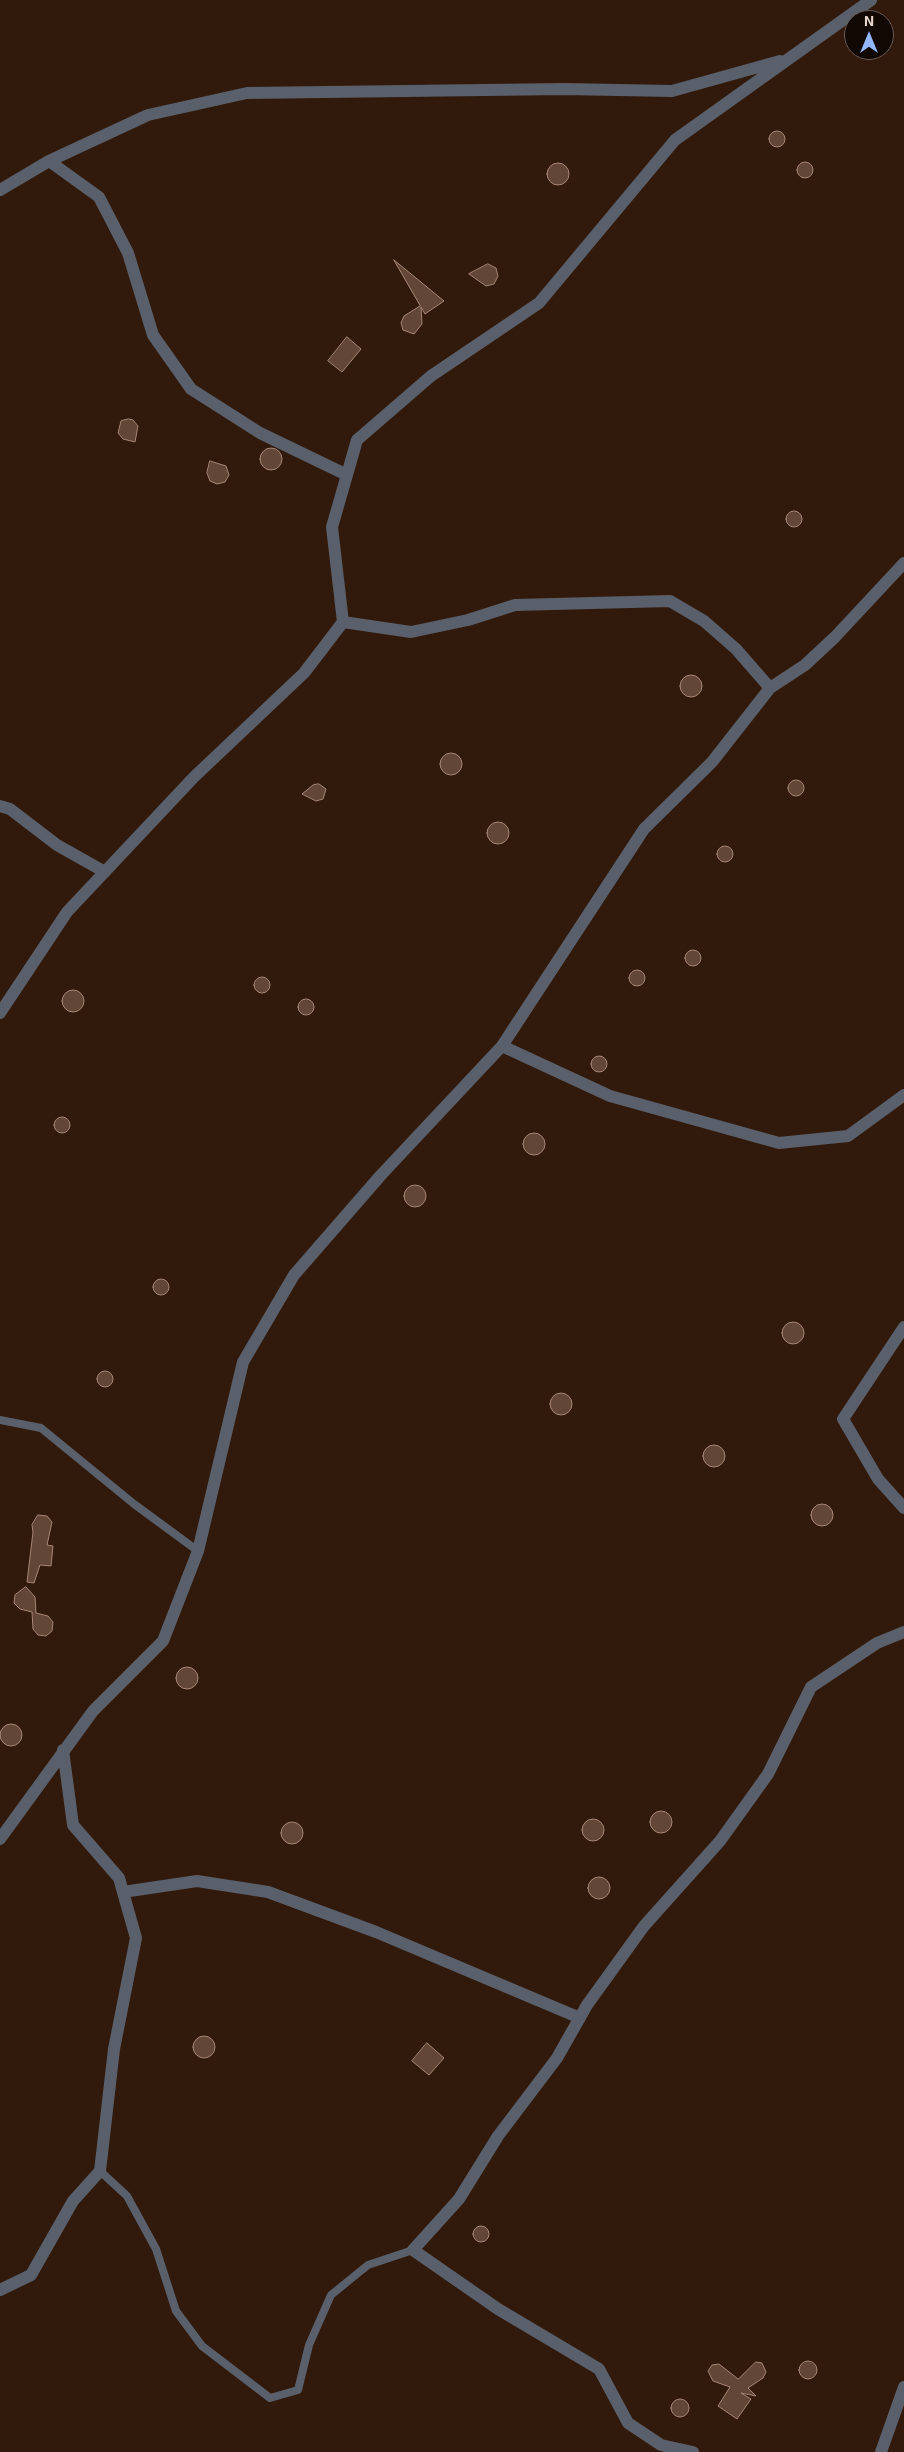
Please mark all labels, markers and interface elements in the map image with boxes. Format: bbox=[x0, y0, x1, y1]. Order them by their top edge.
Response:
north arrow bbox=[844, 10, 894, 60]
text: N bbox=[864, 12, 874, 29]

